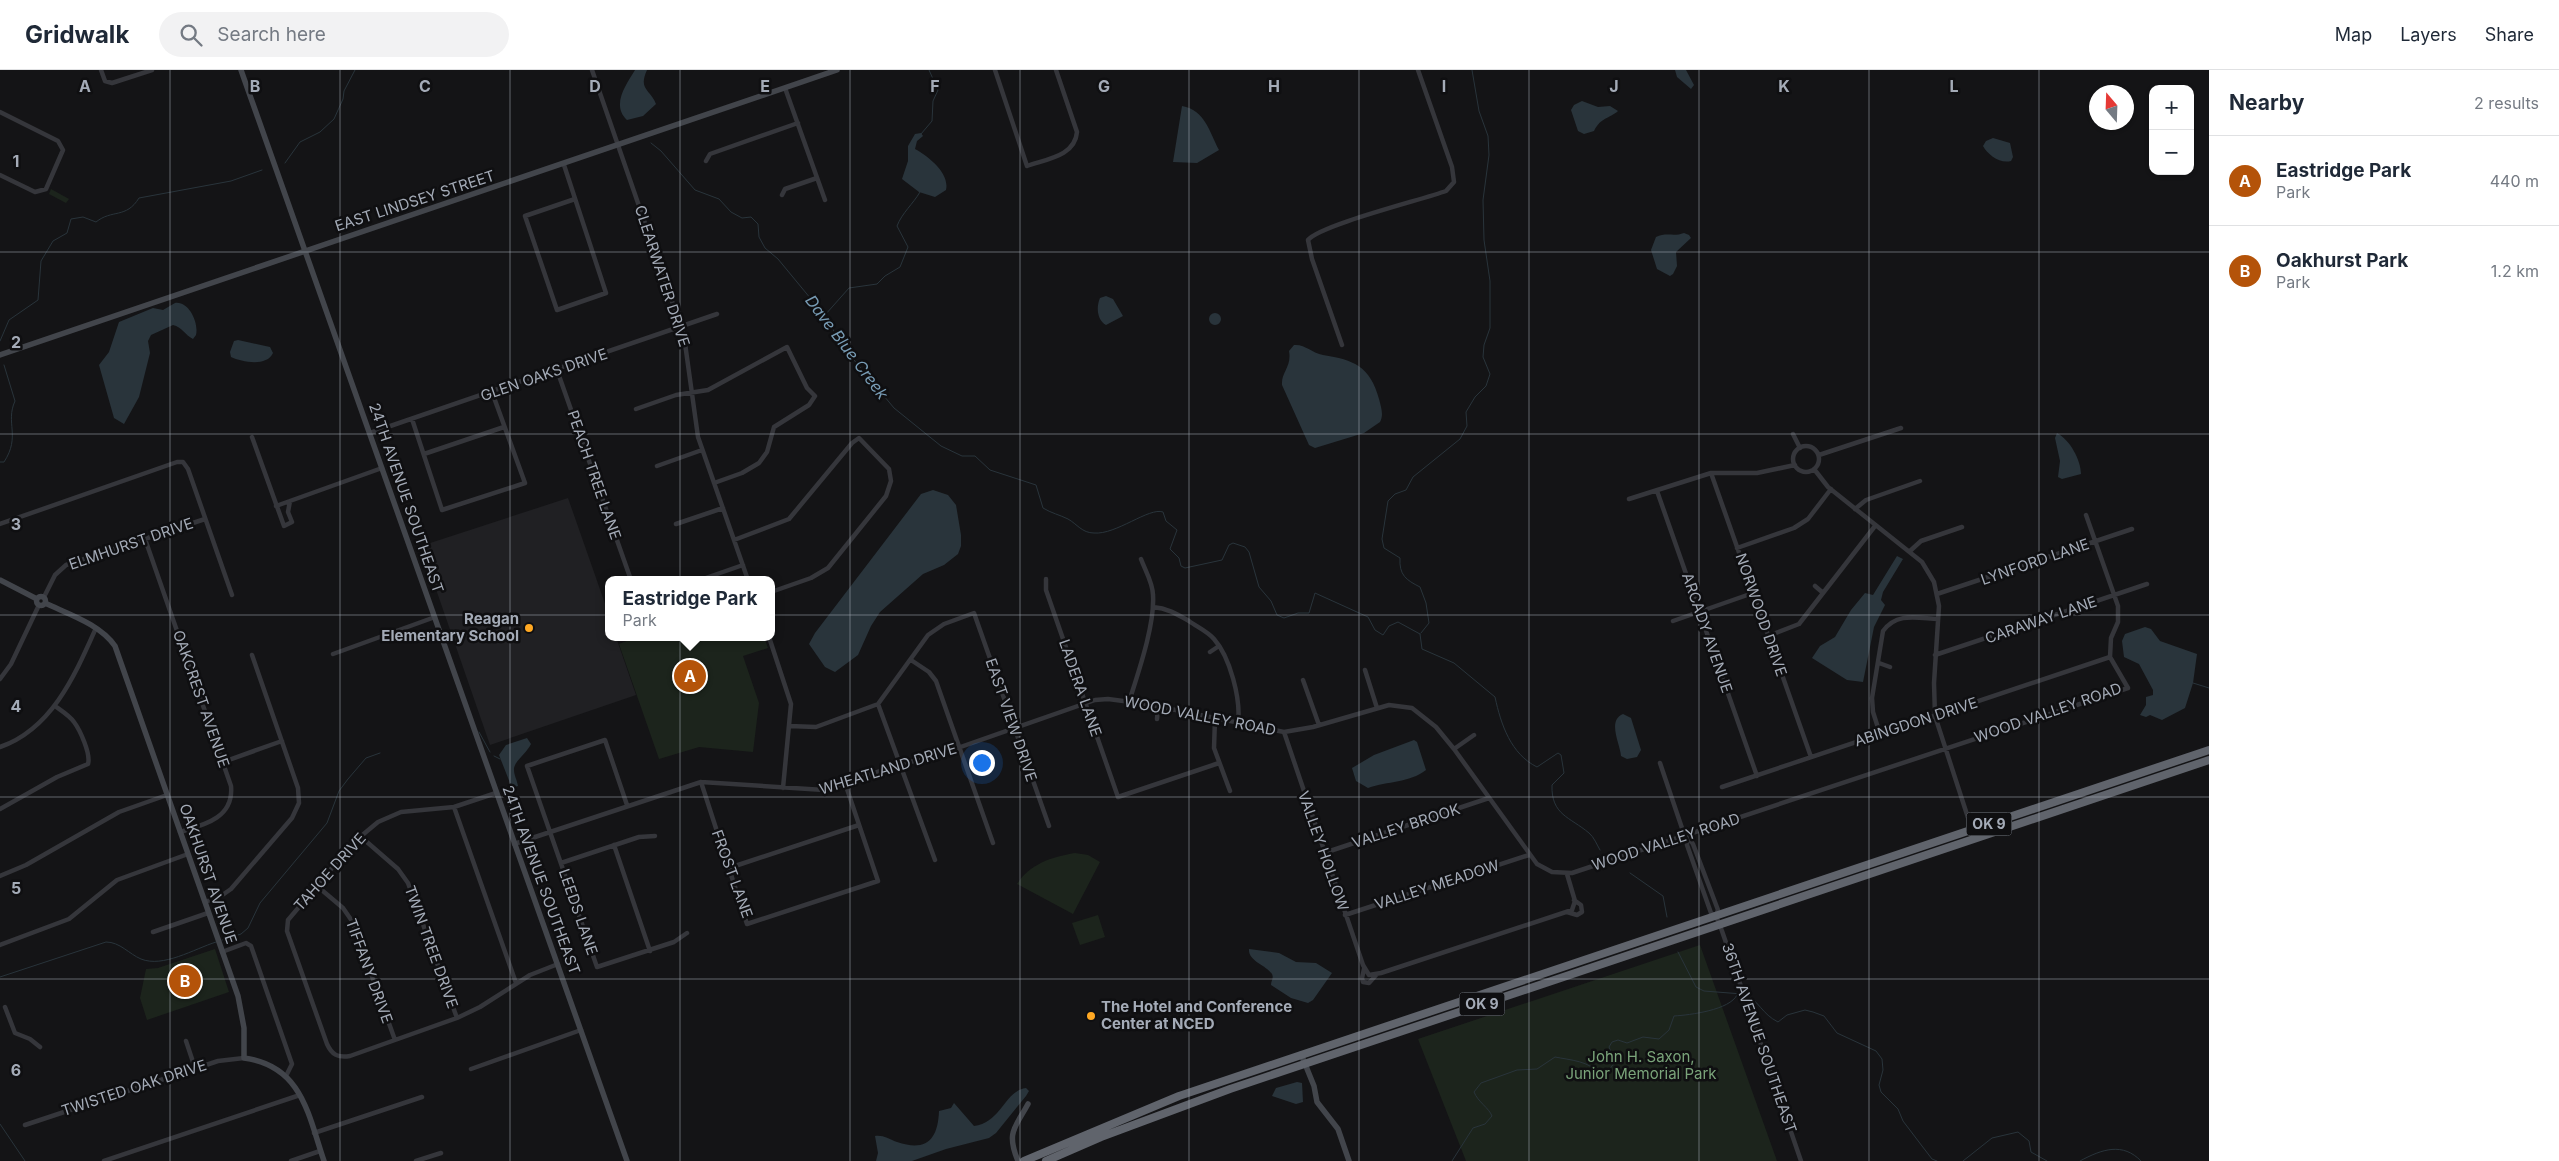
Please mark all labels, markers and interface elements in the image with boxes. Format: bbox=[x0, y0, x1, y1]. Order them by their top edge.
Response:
search box bbox=[159, 12, 509, 57]
text: Gridwalk bbox=[25, 20, 129, 49]
icon: search bbox=[177, 21, 205, 49]
text: Search here bbox=[217, 23, 326, 46]
text: Map bbox=[2335, 24, 2372, 45]
text: Layers bbox=[2400, 24, 2457, 45]
text: Share bbox=[2485, 24, 2534, 45]
text: A bbox=[79, 76, 91, 96]
text: B bbox=[250, 76, 260, 96]
text: C bbox=[419, 76, 431, 96]
text: D bbox=[589, 76, 601, 96]
text: E bbox=[760, 76, 770, 96]
text: F bbox=[930, 76, 940, 96]
text: G bbox=[1098, 76, 1110, 96]
text: H bbox=[1268, 76, 1280, 96]
text: I bbox=[1442, 76, 1446, 96]
text: J bbox=[1609, 76, 1619, 96]
text: K bbox=[1778, 76, 1790, 96]
text: L bbox=[1949, 76, 1959, 96]
north arrow bbox=[2089, 85, 2134, 130]
map controls bbox=[2149, 85, 2194, 175]
button: + bbox=[2149, 85, 2194, 130]
text: Nearby bbox=[2229, 90, 2304, 115]
text: 2 results bbox=[2474, 93, 2539, 113]
button: − bbox=[2149, 130, 2194, 175]
text: 1 bbox=[13, 151, 19, 171]
text: Eastridge Park bbox=[2276, 159, 2411, 182]
street label: EAST LINDSEY STREET bbox=[332, 166, 497, 235]
text: A bbox=[2239, 171, 2251, 191]
text: 440 m bbox=[2490, 171, 2539, 191]
text: Park bbox=[2276, 182, 2310, 202]
street label: CLEARWATER DRIVE bbox=[631, 203, 694, 349]
text: Oakhurst Park bbox=[2276, 249, 2408, 272]
text: B bbox=[2240, 261, 2250, 281]
text: 1.2 km bbox=[2491, 261, 2539, 281]
text: Park bbox=[2276, 272, 2310, 292]
water label: Dave Blue Creek bbox=[801, 291, 893, 403]
text: 2 bbox=[11, 332, 21, 352]
street label: GLEN OAKS DRIVE bbox=[478, 344, 610, 405]
street label: 24TH AVENUE SOUTHEAST bbox=[365, 400, 448, 595]
street label: PEACH TREE LANE bbox=[563, 408, 626, 542]
street label: ELMHURST DRIVE bbox=[66, 513, 196, 574]
text: 3 bbox=[11, 514, 21, 534]
street label: LYNFORD LANE bbox=[1978, 534, 2092, 589]
street label: NORWOOD DRIVE bbox=[1731, 551, 1791, 679]
street label: ARCADY AVENUE bbox=[1678, 570, 1737, 695]
popup bbox=[605, 576, 775, 641]
text: Eastridge Park bbox=[622, 587, 758, 610]
street label: CARAWAY LANE bbox=[1982, 592, 2099, 648]
place label: Reagan Elementary School bbox=[381, 609, 519, 645]
text: Park bbox=[622, 610, 657, 630]
marker: Reagan Elementary School bbox=[523, 622, 535, 634]
street label: OAKCREST AVENUE bbox=[169, 628, 234, 770]
street label: LADERA LANE bbox=[1055, 637, 1106, 739]
street label: EAST VIEW DRIVE bbox=[981, 656, 1041, 784]
pin: A bbox=[674, 657, 706, 695]
street label: WOOD VALLEY ROAD bbox=[1972, 678, 2124, 747]
street label: WOOD VALLEY ROAD bbox=[1122, 691, 1278, 740]
street label: ABINGDON DRIVE bbox=[1852, 693, 1980, 750]
text: 4 bbox=[11, 696, 22, 716]
street label: WHEATLAND DRIVE bbox=[817, 739, 959, 798]
your location bbox=[969, 750, 995, 776]
street label: 24TH AVENUE SOUTHEAST bbox=[498, 783, 585, 977]
street label: VALLEY HOLLOW bbox=[1294, 788, 1353, 913]
street label: VALLEY BROOK bbox=[1349, 799, 1462, 852]
street label: OAKHURST AVENUE bbox=[176, 801, 241, 946]
street label: WOOD VALLEY ROAD bbox=[1589, 809, 1742, 874]
road number: OK 9 bbox=[1966, 812, 2012, 836]
street label: FROST LANE bbox=[708, 827, 757, 921]
street label: TAHOE DRIVE bbox=[290, 829, 370, 915]
street label: VALLEY MEADOW bbox=[1372, 855, 1502, 914]
street label: LEEDS LANE bbox=[555, 866, 602, 958]
text: 5 bbox=[11, 878, 21, 898]
street label: TWIN TREE DRIVE bbox=[400, 883, 463, 1011]
street label: TIFFANY DRIVE bbox=[342, 916, 397, 1026]
street label: 36TH AVENUE SOUTHEAST bbox=[1718, 940, 1801, 1135]
pin: B bbox=[169, 962, 201, 1000]
road number: OK 9 bbox=[1460, 992, 1504, 1016]
place label: The Hotel and Conference Center at NCED bbox=[1101, 997, 1292, 1033]
marker: The Hotel and Conference Center at NCED bbox=[1085, 1010, 1097, 1022]
park label: John H. Saxon, Junior Memorial Park bbox=[1565, 1047, 1717, 1083]
street label: TWISTED OAK DRIVE bbox=[59, 1055, 209, 1120]
text: 6 bbox=[11, 1060, 21, 1080]

